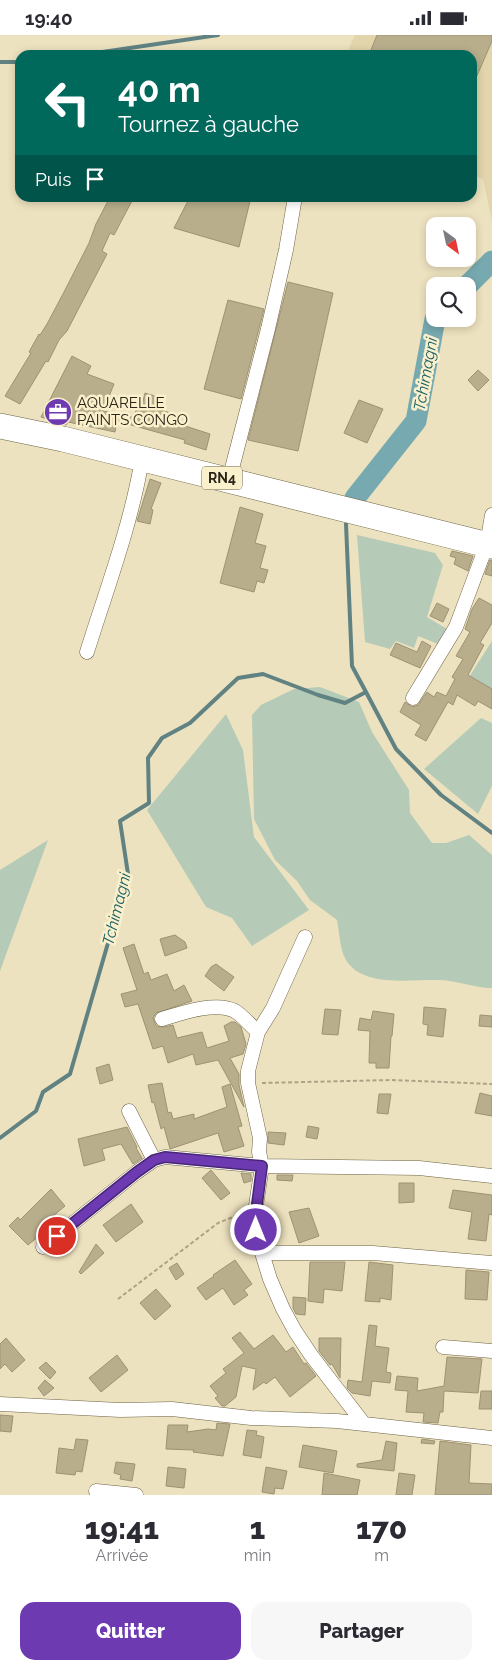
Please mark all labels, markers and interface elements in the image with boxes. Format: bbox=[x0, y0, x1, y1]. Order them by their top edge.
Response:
text: 19:40 bbox=[25, 7, 73, 29]
text: 40 m bbox=[118, 69, 200, 110]
icon: left bbox=[35, 70, 100, 135]
text: Tournez à gauche bbox=[118, 111, 299, 137]
icon: arrive bbox=[81, 165, 109, 193]
text: Puis bbox=[35, 168, 71, 190]
north arrow bbox=[426, 217, 476, 267]
map controls bbox=[426, 217, 476, 327]
button: search bbox=[426, 277, 476, 327]
water label: Tchimagni bbox=[410, 335, 441, 412]
place label: AQUARELLE PAINTS CONGO bbox=[77, 394, 188, 429]
office icon: AQUARELLE PAINTS CONGO bbox=[43, 397, 73, 427]
road number: RN4 bbox=[202, 467, 242, 489]
water label: Tchimagni bbox=[98, 870, 135, 947]
position arrow bbox=[229, 1203, 281, 1255]
pin bbox=[36, 1215, 78, 1257]
icon: arrive bbox=[43, 1222, 71, 1250]
text: 19:41 bbox=[85, 1511, 159, 1546]
text: 1 bbox=[250, 1511, 265, 1546]
text: 170 bbox=[356, 1511, 407, 1546]
text: Arrivée bbox=[96, 1546, 148, 1565]
text: min bbox=[244, 1546, 271, 1565]
text: m bbox=[374, 1546, 389, 1565]
button: Quitter bbox=[20, 1602, 241, 1660]
button: Partager bbox=[251, 1602, 472, 1660]

